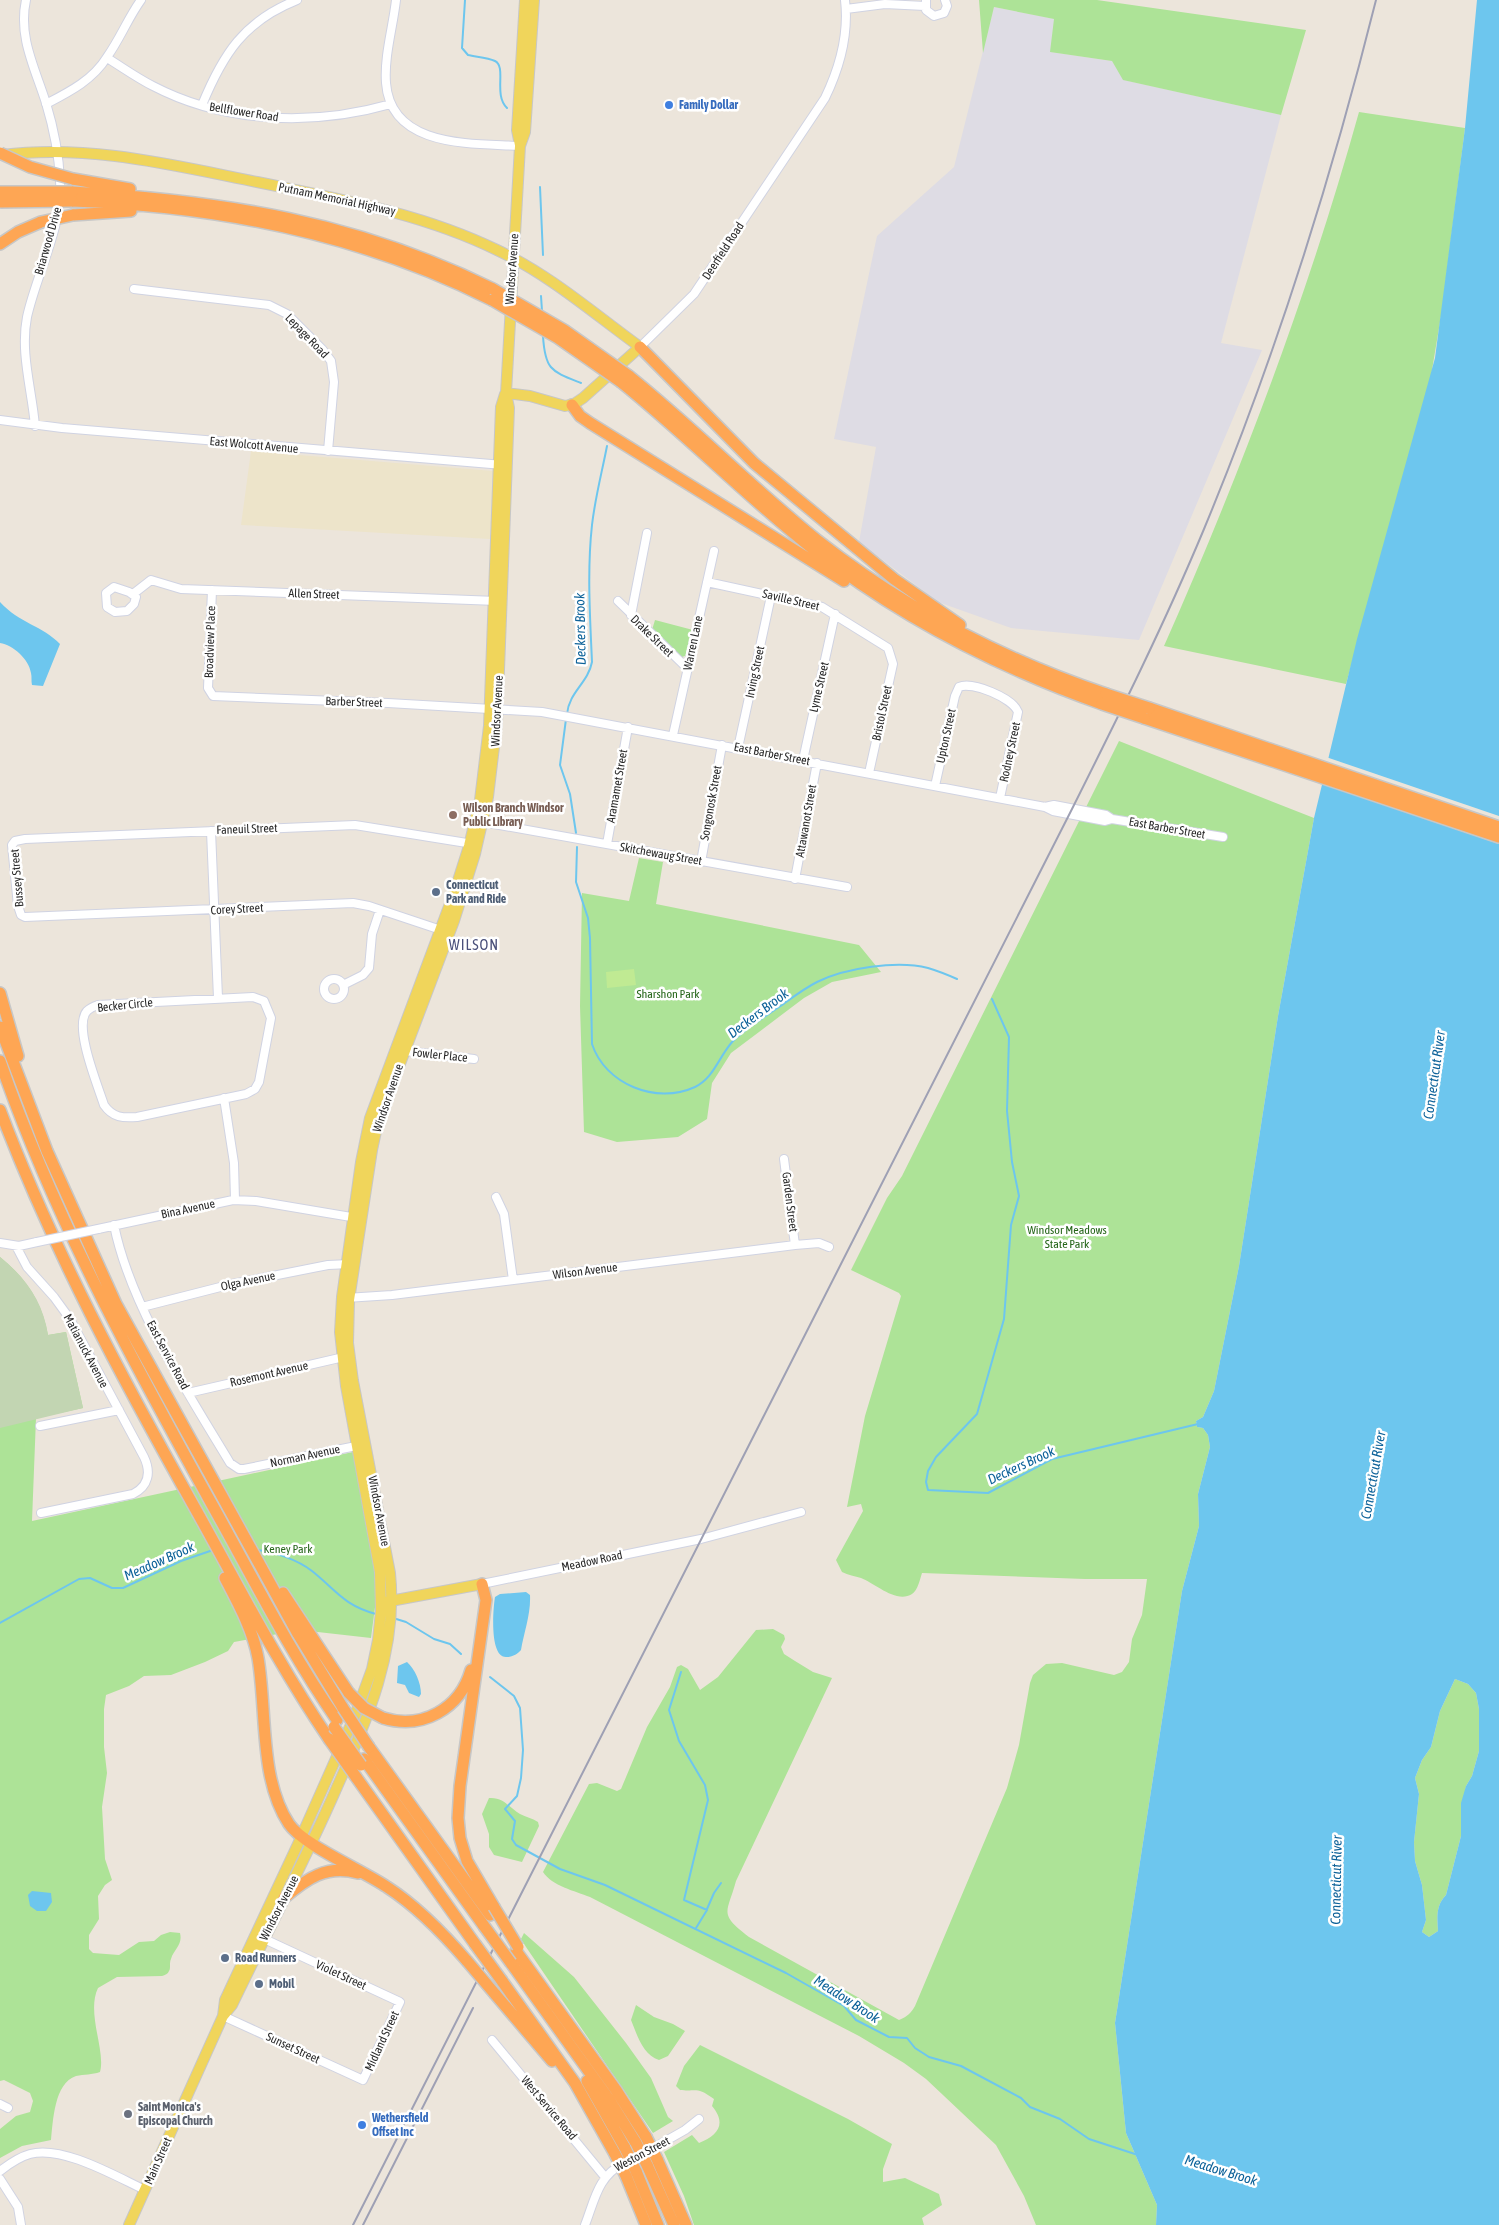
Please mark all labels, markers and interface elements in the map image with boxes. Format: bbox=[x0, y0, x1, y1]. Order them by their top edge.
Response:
place label: Family Dollar bbox=[679, 98, 739, 112]
marker: Family Dollar bbox=[663, 99, 675, 111]
street label: Bellflower Road bbox=[208, 100, 280, 124]
street label: Putnam Memorial Highway bbox=[277, 180, 397, 218]
street label: Briarwood Drive bbox=[32, 205, 64, 277]
street label: Deerfield Road bbox=[699, 220, 747, 282]
street label: Windsor Avenue bbox=[503, 233, 521, 305]
street label: Lepage Road bbox=[282, 311, 332, 361]
street label: East Wolcott Avenue bbox=[209, 434, 299, 456]
street label: Allen Street bbox=[288, 586, 340, 602]
street label: Saville Street bbox=[761, 587, 821, 613]
water label: Deckers Brook bbox=[571, 592, 589, 665]
street label: Broadview Place bbox=[202, 606, 218, 678]
street label: Drake Street bbox=[628, 612, 677, 660]
street label: Warren Lane bbox=[680, 614, 706, 672]
street label: Irving Street bbox=[743, 644, 767, 700]
street label: Lyme Street bbox=[806, 660, 832, 714]
street label: Windsor Avenue bbox=[488, 675, 506, 747]
street label: Bristol Street bbox=[869, 683, 895, 742]
street label: Barber Street bbox=[325, 694, 383, 710]
street label: Upton Street bbox=[933, 707, 959, 765]
street label: Rodney Street bbox=[997, 720, 1023, 783]
street label: East Barber Street bbox=[733, 740, 812, 768]
street label: Aramamet Street bbox=[604, 748, 630, 824]
street label: Songonosk Street bbox=[698, 764, 725, 842]
street label: Attawanot Street bbox=[793, 783, 819, 859]
place label: Wilson Branch Windsor Public Library bbox=[462, 801, 564, 829]
marker: Wilson Branch Windsor Public Library bbox=[447, 809, 459, 821]
street label: East Barber Street bbox=[1128, 814, 1207, 842]
street label: Faneuil Street bbox=[216, 821, 278, 837]
street label: Skitchewaug Street bbox=[619, 840, 704, 868]
street label: Bussey Street bbox=[7, 848, 27, 908]
place label: Connecticut Park and Ride bbox=[446, 878, 507, 906]
marker: Connecticut Park and Ride bbox=[430, 886, 442, 898]
street label: Corey Street bbox=[210, 901, 264, 917]
district label: WILSON bbox=[449, 936, 499, 953]
water label: Deckers Brook bbox=[724, 984, 792, 1041]
park label: Sharshon Park bbox=[636, 987, 700, 1001]
street label: Becker Circle bbox=[96, 995, 154, 1015]
water label: Connecticut River bbox=[1420, 1029, 1448, 1120]
street label: Fowler Place bbox=[412, 1045, 468, 1065]
street label: Windsor Avenue bbox=[370, 1062, 406, 1134]
street label: Garden Street bbox=[779, 1171, 801, 1233]
street label: Bina Avenue bbox=[160, 1196, 216, 1222]
park label: Windsor Meadows State Park bbox=[1027, 1223, 1107, 1251]
street label: Wilson Avenue bbox=[552, 1260, 618, 1282]
street label: Olga Avenue bbox=[219, 1268, 277, 1294]
street label: Matianuck Avenue bbox=[61, 1312, 111, 1390]
street label: East Service Road bbox=[144, 1318, 192, 1392]
street label: Rosemont Avenue bbox=[229, 1358, 309, 1390]
water label: Connecticut River bbox=[1357, 1429, 1389, 1520]
street label: Norman Avenue bbox=[269, 1442, 341, 1470]
water label: Deckers Brook bbox=[985, 1442, 1058, 1487]
street label: Windsor Avenue bbox=[365, 1475, 393, 1547]
water label: Meadow Brook bbox=[121, 1538, 197, 1584]
park label: Keney Park bbox=[264, 1542, 313, 1556]
street label: Meadow Road bbox=[560, 1548, 624, 1574]
water label: Connecticut River bbox=[1327, 1834, 1345, 1925]
street label: Windsor Avenue bbox=[257, 1873, 301, 1943]
place label: Road Runners bbox=[235, 1951, 297, 1965]
marker: Road Runners bbox=[219, 1952, 231, 1964]
street label: Violet Street bbox=[313, 1957, 369, 1993]
water label: Meadow Brook bbox=[811, 1972, 884, 2027]
place label: Mobil bbox=[269, 1977, 295, 1991]
marker: Mobil bbox=[253, 1978, 265, 1990]
street label: Midland Street bbox=[362, 2008, 402, 2073]
street label: Sunset Street bbox=[264, 2029, 323, 2067]
street label: West Service Road bbox=[518, 2073, 580, 2143]
place label: Saint Monica's Episcopal Church bbox=[138, 2100, 213, 2128]
marker: Saint Monica's Episcopal Church bbox=[122, 2108, 134, 2120]
place label: Wethersfield Offset Inc bbox=[371, 2111, 429, 2139]
marker: Wethersfield Offset Inc bbox=[356, 2119, 368, 2131]
street label: Weston Street bbox=[612, 2133, 673, 2174]
street label: Main Street bbox=[141, 2135, 175, 2187]
water label: Meadow Brook bbox=[1183, 2151, 1260, 2189]

